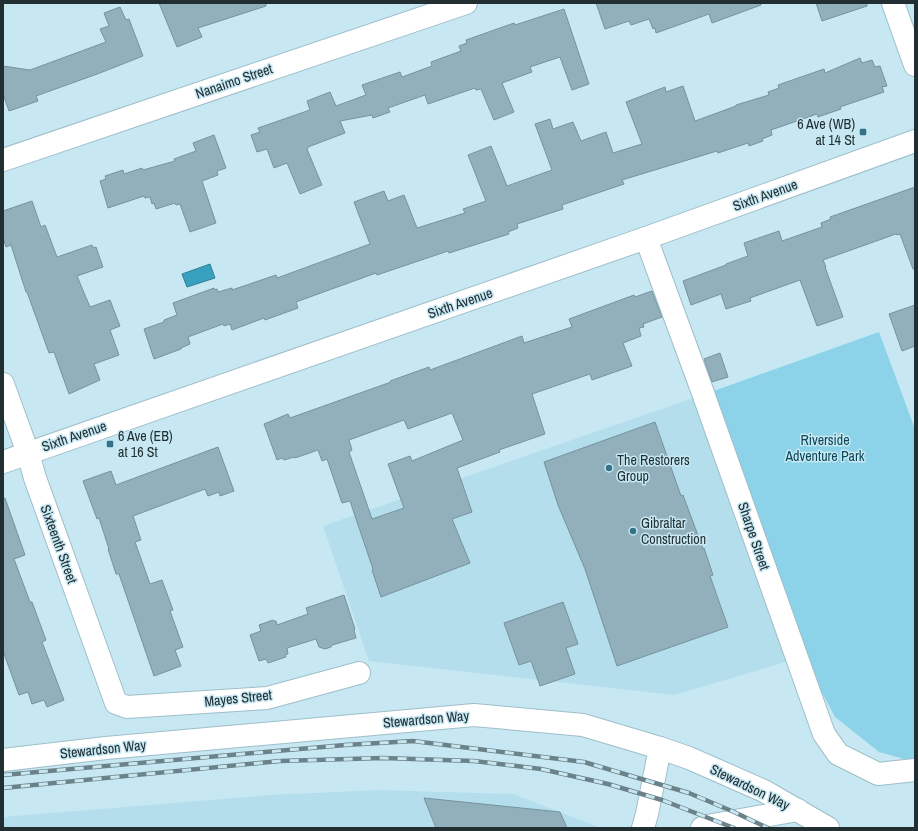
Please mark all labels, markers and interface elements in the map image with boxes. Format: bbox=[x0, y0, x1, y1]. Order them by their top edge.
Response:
street label: Nanaimo Street bbox=[193, 59, 275, 103]
place label: 6 Ave (WB) at 14 St bbox=[797, 115, 855, 149]
marker: 6 Ave (WB) at 14 St bbox=[858, 127, 868, 137]
street label: Sixth Avenue bbox=[730, 175, 800, 215]
street label: Sixth Avenue bbox=[425, 284, 495, 322]
street label: Sixth Avenue bbox=[39, 417, 109, 455]
place label: 6 Ave (EB) at 16 St bbox=[118, 427, 173, 461]
park label: Riverside Adventure Park bbox=[784, 431, 865, 465]
marker: 6 Ave (EB) at 16 St bbox=[105, 439, 115, 449]
place label: The Restorers Group bbox=[617, 451, 690, 485]
marker: The Restorers Group bbox=[604, 463, 614, 473]
street label: Sharpe Street bbox=[734, 500, 774, 572]
street label: Sixteenth Street bbox=[36, 502, 82, 586]
place label: Gibraltar Construction bbox=[641, 514, 706, 548]
marker: Gibraltar Construction bbox=[628, 526, 638, 536]
street label: Mayes Street bbox=[203, 686, 273, 710]
street label: Stewardson Way bbox=[382, 706, 470, 732]
street label: Stewardson Way bbox=[59, 736, 147, 762]
street label: Stewardson Way bbox=[707, 760, 793, 814]

